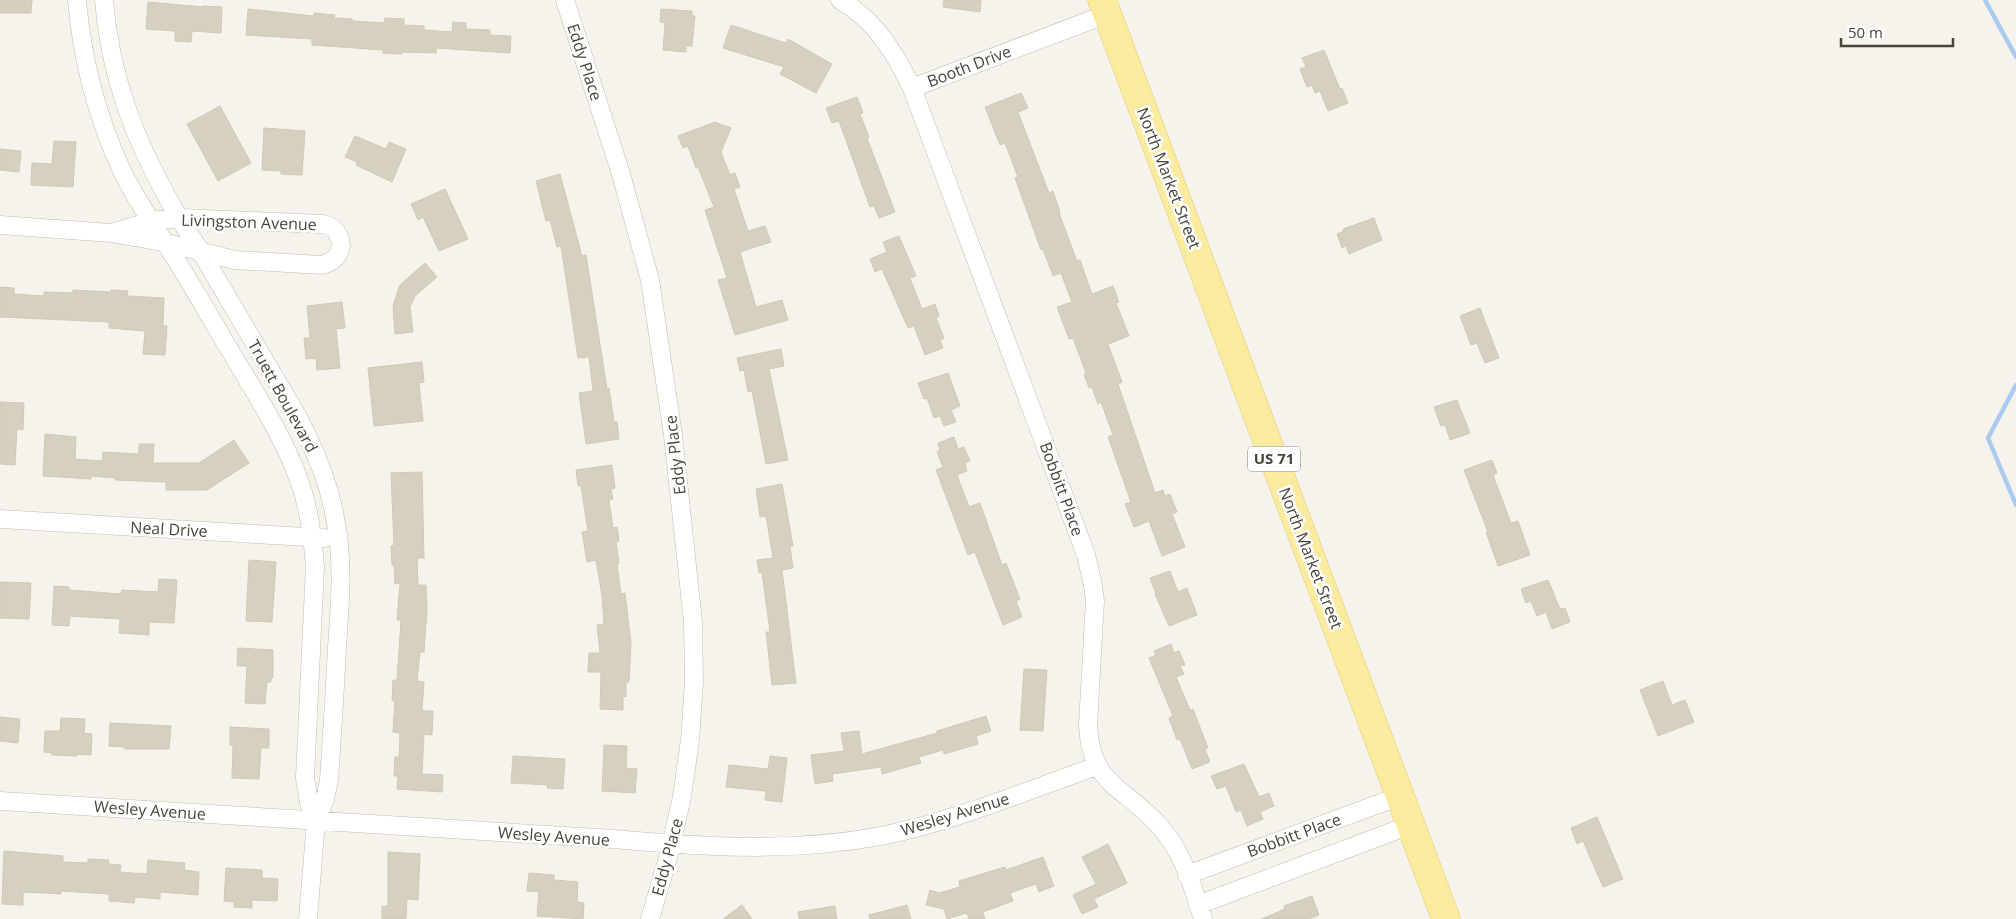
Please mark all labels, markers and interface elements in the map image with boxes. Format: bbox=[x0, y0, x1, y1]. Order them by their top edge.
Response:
scale bar bbox=[1841, 15, 1954, 47]
street label: Eddy Place bbox=[562, 21, 608, 103]
text: 50 m bbox=[1848, 22, 1883, 42]
street label: Booth Drive bbox=[924, 40, 1014, 92]
street label: North Market Street bbox=[1132, 104, 1206, 252]
street label: Livingston Avenue bbox=[181, 209, 317, 235]
street label: Truett Boulevard bbox=[243, 336, 323, 456]
street label: Eddy Place bbox=[659, 414, 691, 496]
street label: Bobbitt Place bbox=[1035, 439, 1089, 539]
road number: US 71 bbox=[1248, 446, 1300, 472]
street label: North Market Street bbox=[1274, 484, 1348, 632]
street label: Neal Drive bbox=[130, 516, 208, 542]
street label: Wesley Avenue bbox=[898, 787, 1012, 841]
street label: Wesley Avenue bbox=[93, 795, 207, 825]
street label: Bobbitt Place bbox=[1244, 808, 1344, 862]
street label: Eddy Place bbox=[646, 816, 688, 898]
street label: Wesley Avenue bbox=[497, 821, 611, 851]

